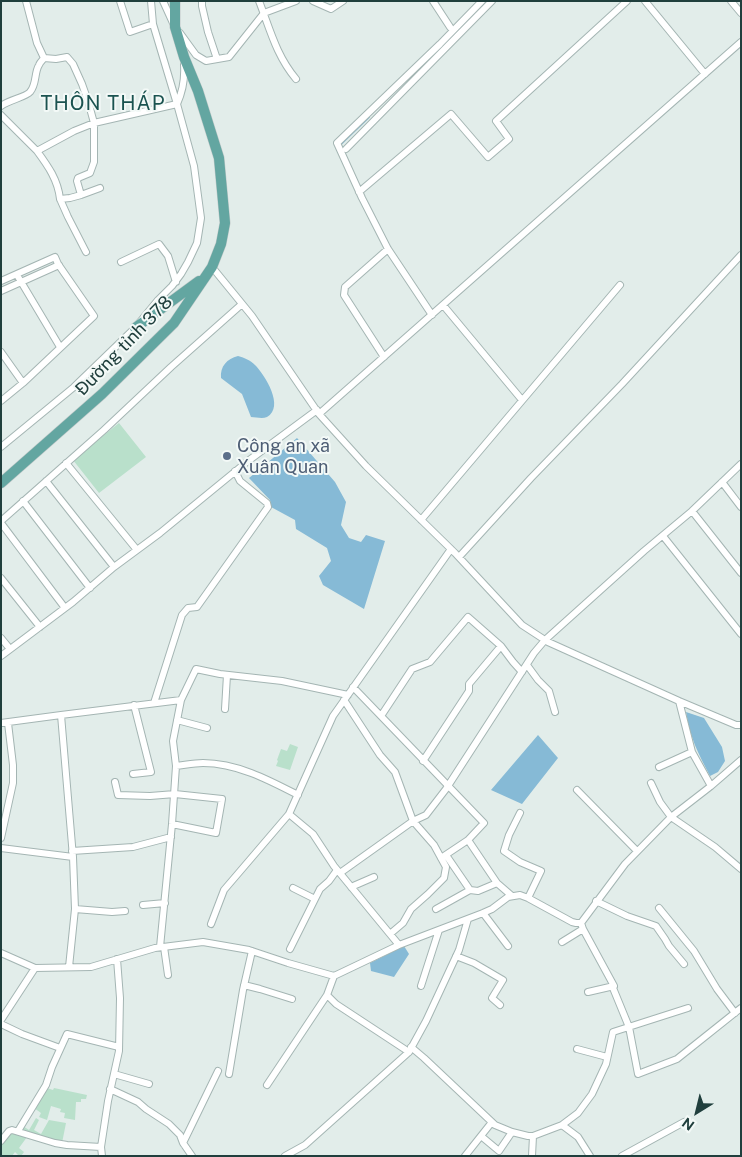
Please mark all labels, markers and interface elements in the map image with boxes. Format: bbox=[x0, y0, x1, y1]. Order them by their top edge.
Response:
district label: THÔN THÁP bbox=[39, 92, 167, 116]
street label: Đường tỉnh 378 bbox=[71, 292, 177, 400]
place label: Công an xã Xuân Quan bbox=[237, 435, 330, 478]
marker: Công an xã Xuân Quan bbox=[221, 450, 233, 462]
north arrow bbox=[672, 1087, 722, 1137]
text: N bbox=[679, 1114, 697, 1134]

